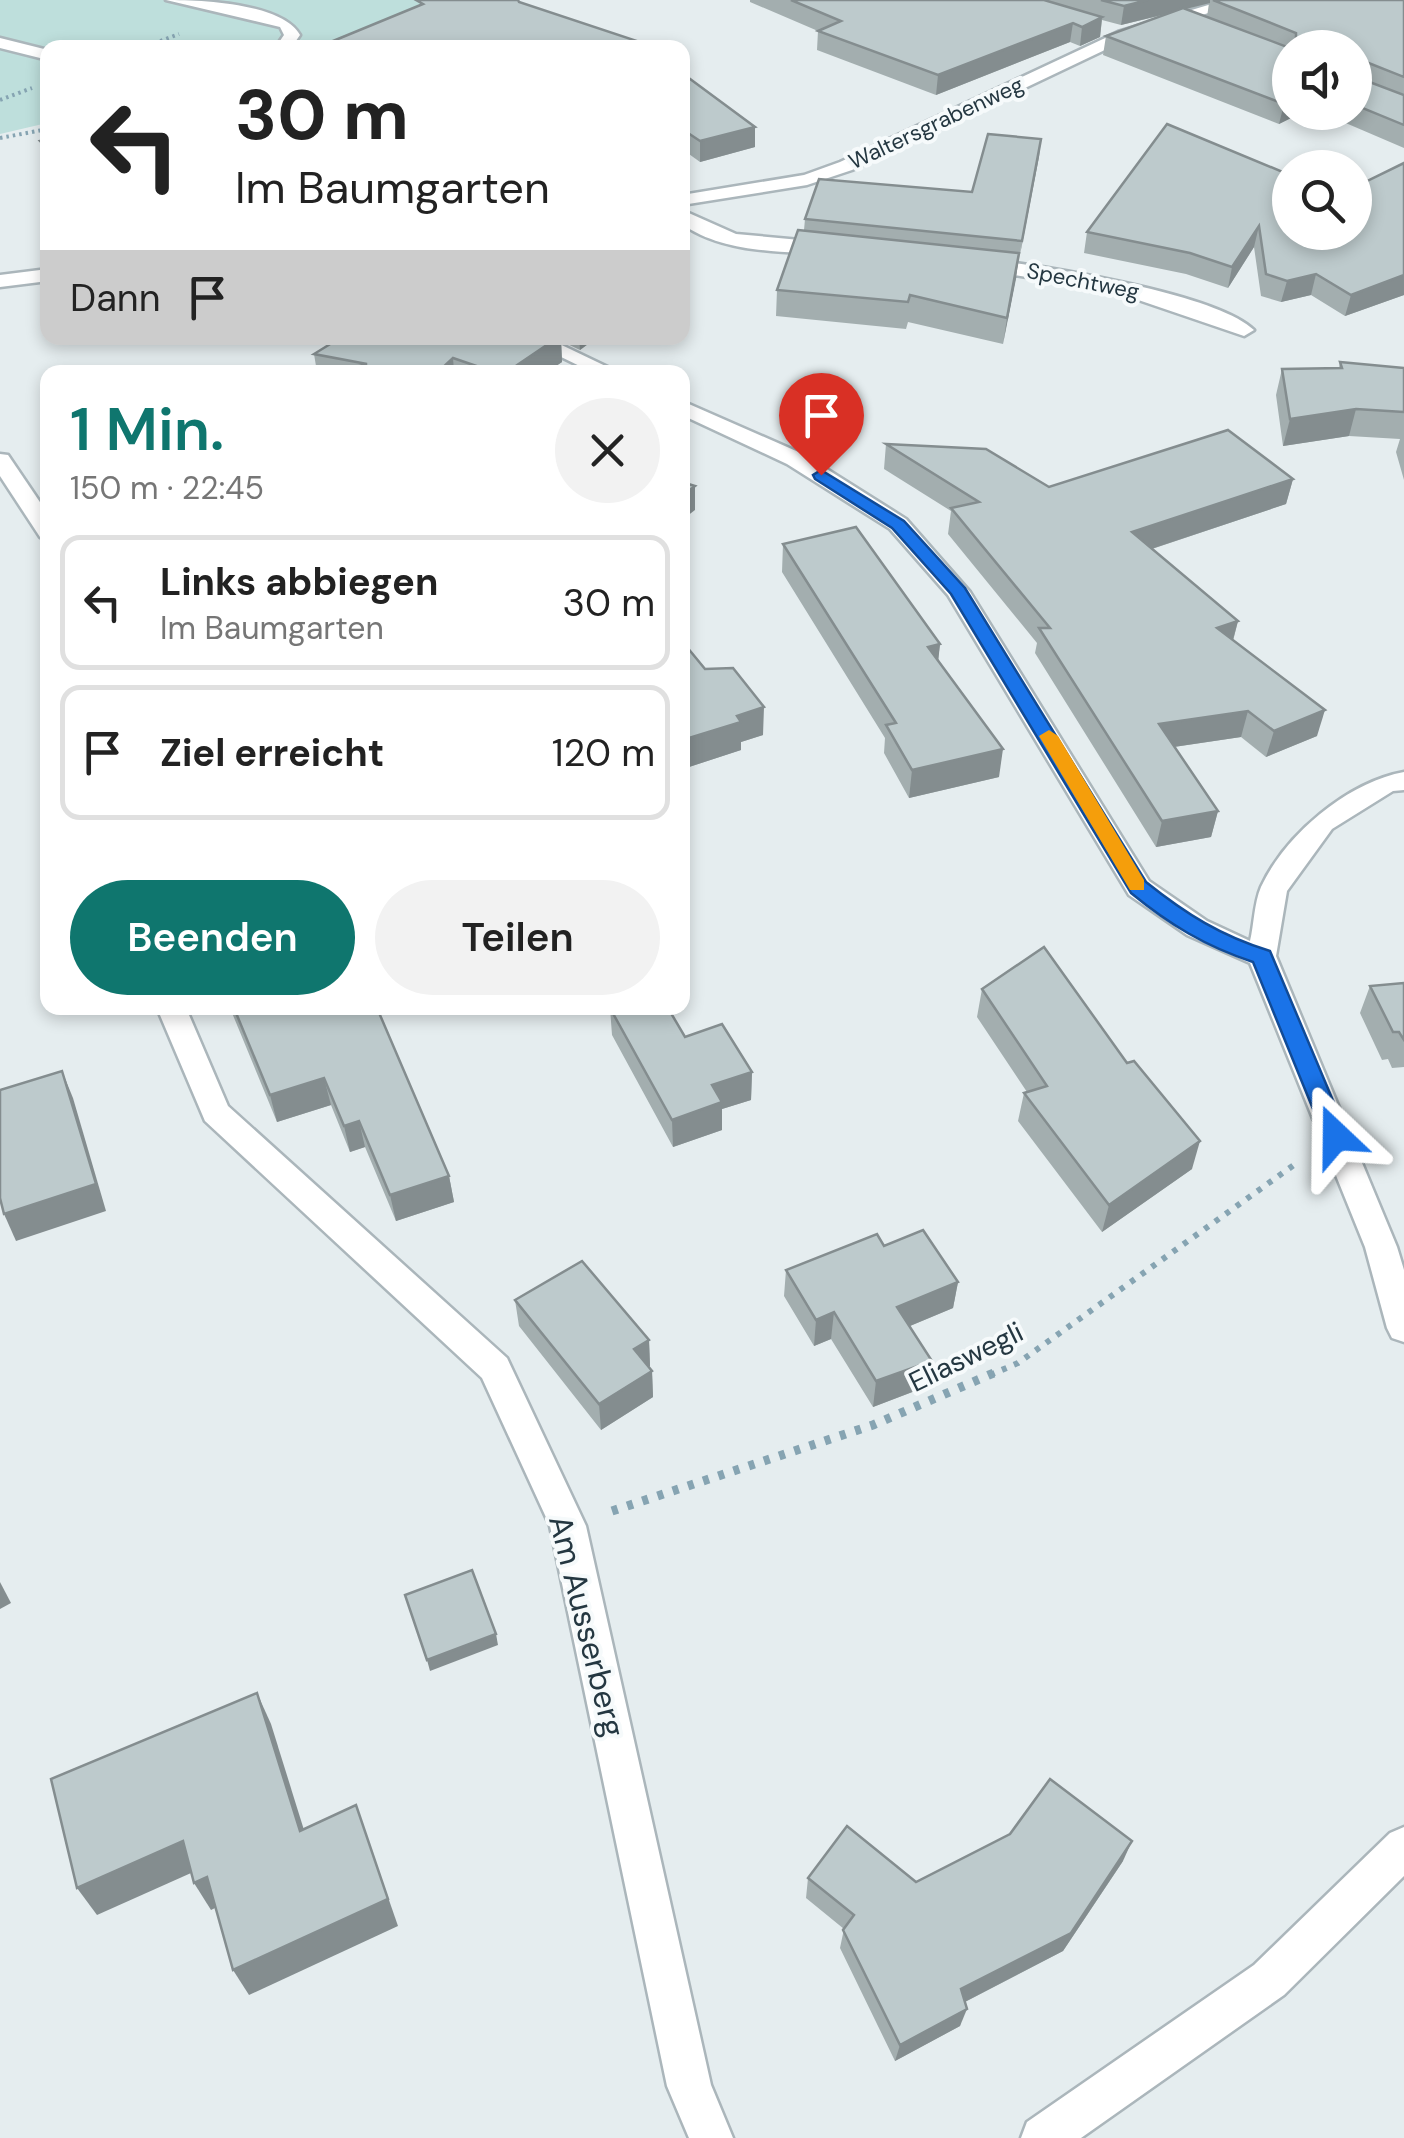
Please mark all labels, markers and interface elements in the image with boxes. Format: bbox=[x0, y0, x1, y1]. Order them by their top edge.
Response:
map controls bbox=[1272, 30, 1372, 250]
button: sound bbox=[1272, 30, 1372, 130]
text: 30 m bbox=[235, 70, 409, 161]
street label: Waltersgrabenweg bbox=[844, 70, 1028, 176]
icon: left bbox=[70, 80, 200, 210]
button: search bbox=[1272, 150, 1372, 250]
text: Im Baumgarten bbox=[235, 158, 550, 217]
street label: Spechtweg bbox=[1024, 256, 1142, 306]
icon: arrive bbox=[180, 270, 235, 325]
text: Dann bbox=[70, 273, 160, 323]
pin bbox=[779, 373, 864, 476]
icon: arrive bbox=[794, 388, 849, 443]
text: 1 Min. bbox=[70, 390, 224, 469]
button: close bbox=[555, 398, 660, 503]
text: 150 m · 22:45 bbox=[70, 467, 264, 509]
text: Links abbiegen bbox=[160, 557, 438, 607]
icon: left bbox=[75, 575, 130, 630]
text: 30 m bbox=[563, 578, 655, 628]
text: Im Baumgarten bbox=[160, 607, 384, 649]
icon: arrive bbox=[75, 725, 130, 780]
text: Ziel erreicht bbox=[160, 728, 384, 778]
text: 120 m bbox=[552, 728, 655, 778]
button: Beenden bbox=[70, 880, 355, 995]
button: Teilen bbox=[375, 880, 660, 995]
position arrow bbox=[1284, 1084, 1388, 1188]
street label: Eliaswegli bbox=[903, 1313, 1029, 1401]
street label: Am Ausserberg bbox=[539, 1511, 635, 1741]

